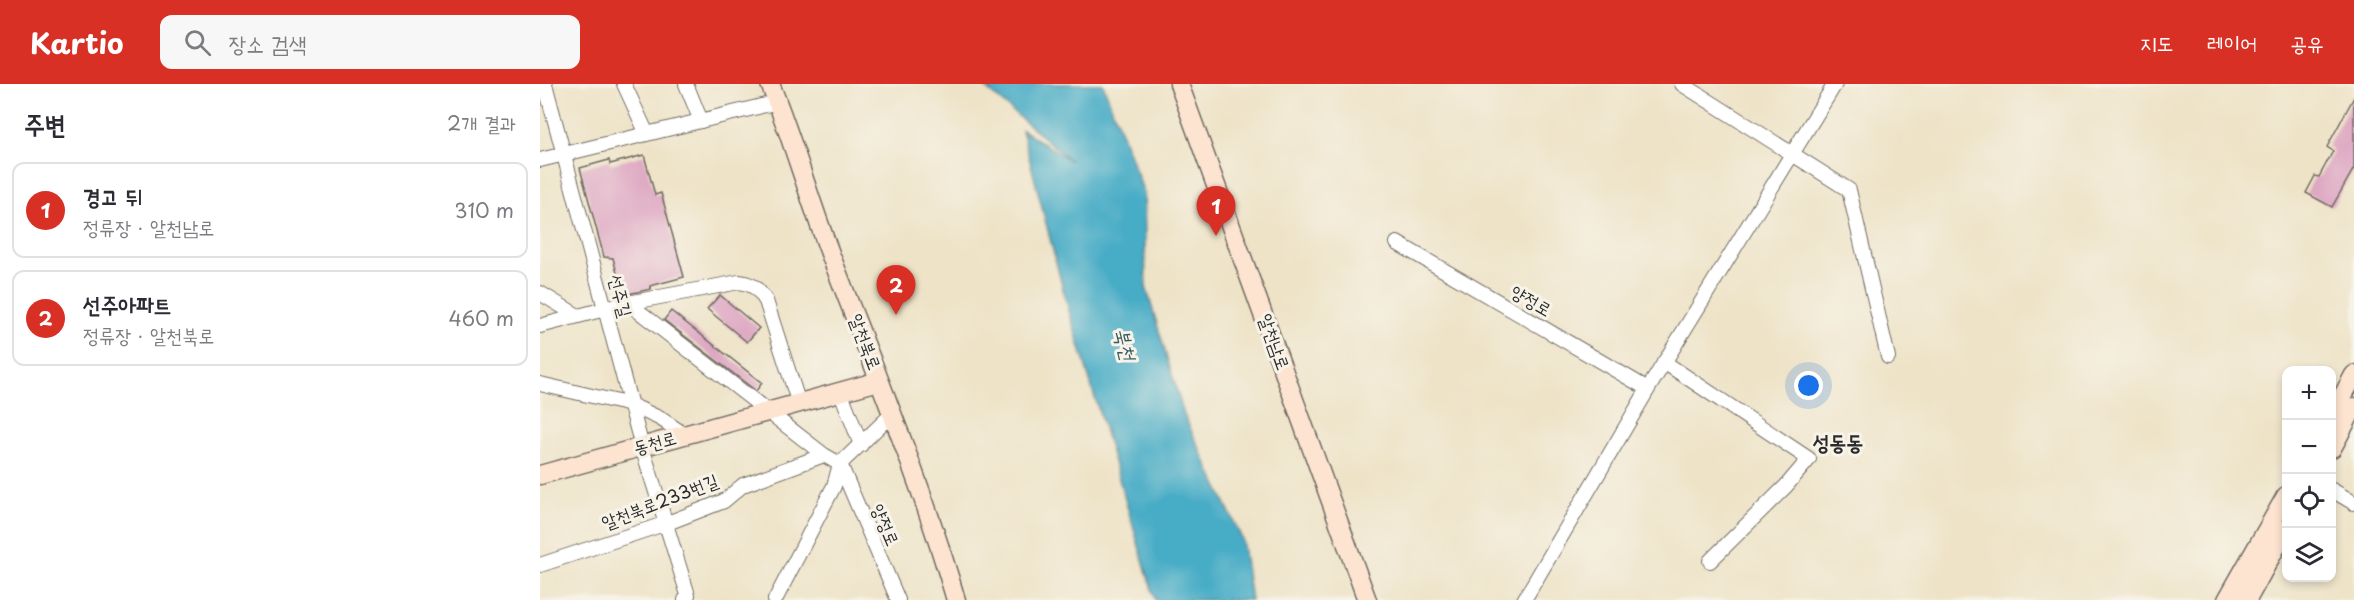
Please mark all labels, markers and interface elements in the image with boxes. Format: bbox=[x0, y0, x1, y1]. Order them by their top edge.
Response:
search box bbox=[160, 15, 580, 69]
text: Kartio bbox=[30, 21, 124, 64]
icon: search bbox=[181, 26, 214, 59]
text: 장소 검색 bbox=[229, 26, 307, 59]
text: 지도 bbox=[2140, 26, 2174, 58]
text: 레이어 bbox=[2207, 26, 2257, 58]
text: 공유 bbox=[2290, 26, 2324, 58]
text: 주변 bbox=[24, 104, 66, 143]
text: 2개 결과 bbox=[447, 108, 516, 138]
text: 경고 뒤 bbox=[83, 179, 143, 212]
pin: 1 bbox=[1196, 186, 1236, 236]
text: 1 bbox=[41, 195, 50, 225]
text: 310 m bbox=[454, 195, 514, 225]
text: 정류장 · 알천남로 bbox=[83, 212, 214, 242]
pin: 2 bbox=[876, 266, 916, 315]
street label: 선주길 bbox=[603, 271, 640, 321]
street label: 양정로 bbox=[1506, 277, 1557, 322]
text: 선주아파트 bbox=[83, 287, 172, 320]
text: 2 bbox=[38, 303, 53, 333]
text: 460 m bbox=[448, 303, 514, 333]
street label: 알천북로 bbox=[843, 310, 889, 373]
street label: 알천남로 bbox=[1253, 310, 1298, 373]
text: 정류장 · 알천북로 bbox=[83, 320, 214, 350]
water label: 북천 bbox=[1108, 325, 1145, 365]
map controls bbox=[2282, 366, 2336, 582]
button: + bbox=[2282, 366, 2336, 420]
your location bbox=[1794, 371, 1823, 400]
button: − bbox=[2282, 420, 2336, 474]
street label: 동천로 bbox=[630, 423, 679, 460]
district label: 성동동 bbox=[1813, 425, 1863, 457]
street label: 알천북로233번길 bbox=[597, 466, 722, 535]
button: locate bbox=[2282, 474, 2336, 528]
street label: 양정로 bbox=[865, 499, 907, 550]
button: layers bbox=[2282, 528, 2336, 582]

